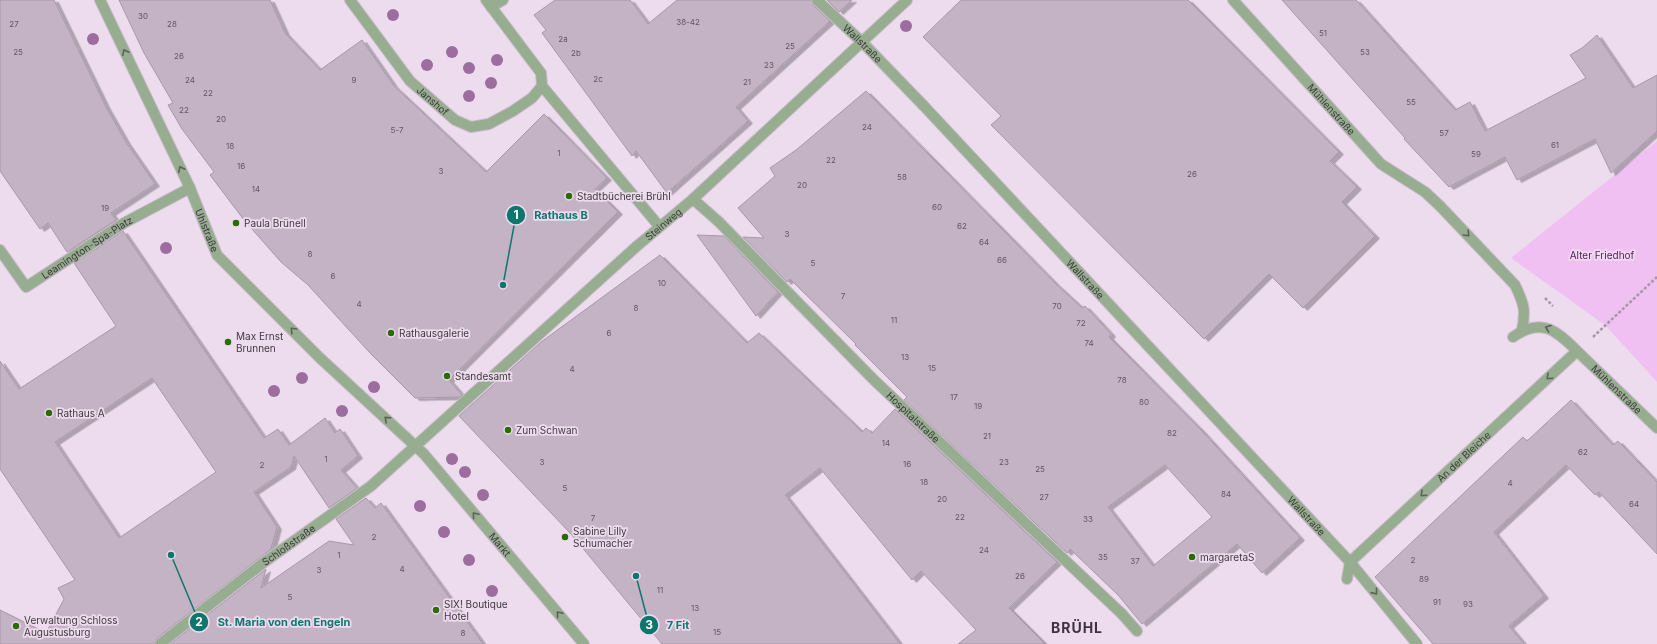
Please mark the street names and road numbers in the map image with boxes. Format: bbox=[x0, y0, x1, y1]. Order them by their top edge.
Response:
street label: Wallstraße bbox=[841, 22, 885, 65]
street label: Mühlenstraße bbox=[1305, 81, 1358, 137]
street label: Janshof bbox=[414, 84, 451, 118]
street label: Steinweg bbox=[643, 205, 684, 243]
street label: Uhlstraße bbox=[193, 207, 221, 254]
street label: Leamington-Spa-Platz bbox=[39, 214, 135, 281]
street label: Wallstraße bbox=[1064, 257, 1107, 301]
street label: Mühlenstraße bbox=[1589, 362, 1644, 416]
street label: Hospitalstraße bbox=[884, 389, 942, 445]
street label: An der Bleiche bbox=[1434, 429, 1493, 484]
street label: Wallstraße bbox=[1285, 493, 1328, 538]
street label: Schloßstraße bbox=[259, 522, 317, 568]
street label: Markt bbox=[487, 530, 514, 559]

